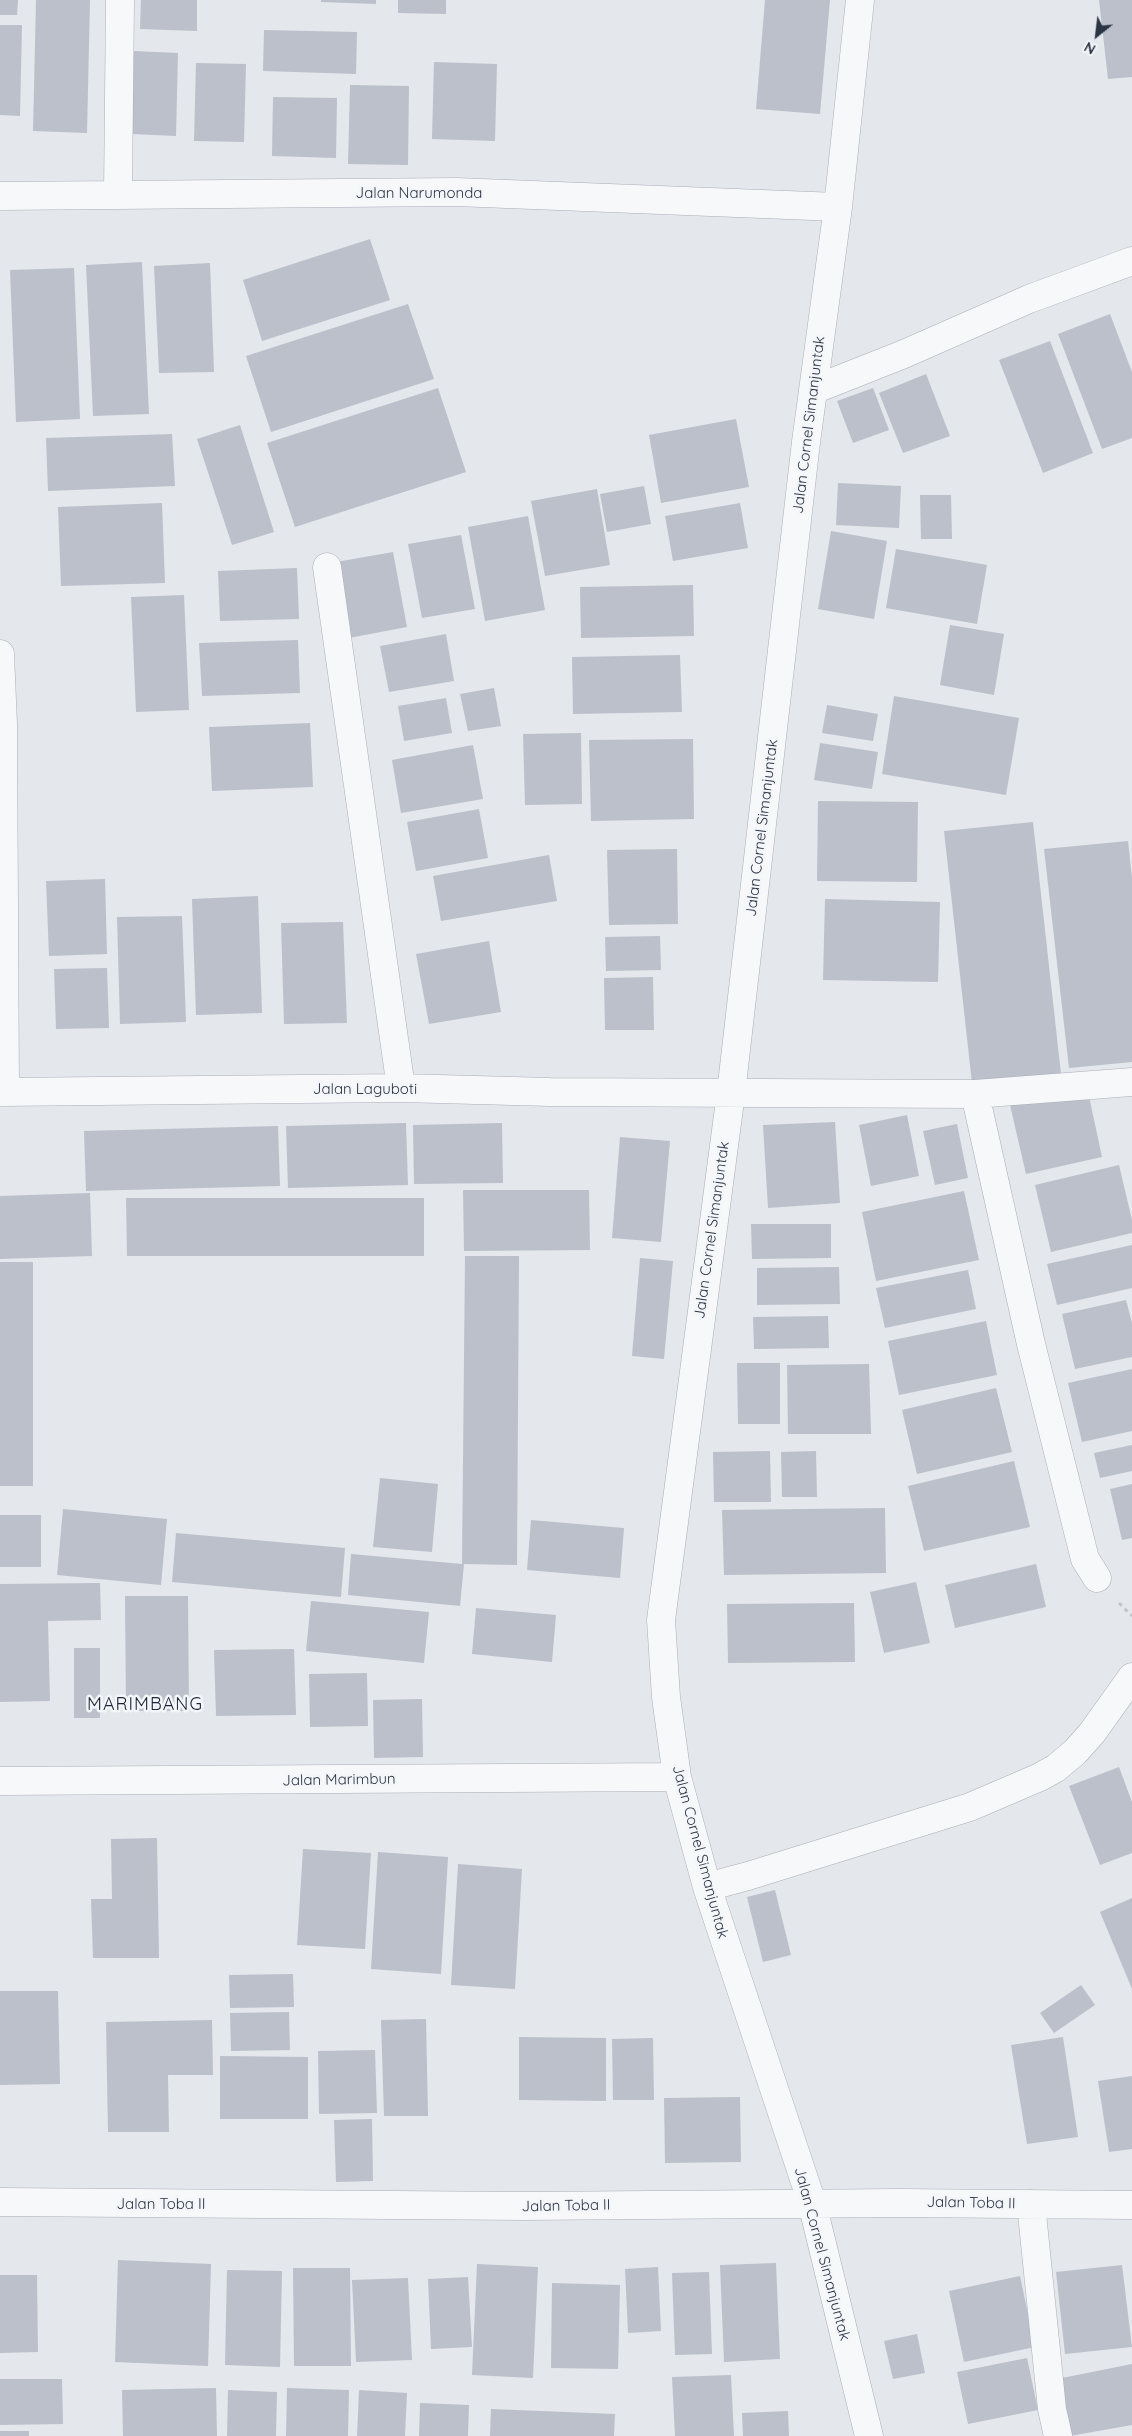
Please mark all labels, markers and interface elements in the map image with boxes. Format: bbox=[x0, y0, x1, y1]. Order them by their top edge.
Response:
north arrow bbox=[1072, 10, 1122, 60]
text: N bbox=[1081, 38, 1099, 58]
street label: Jalan Narumonda bbox=[356, 184, 482, 202]
street label: Jalan Cornel Simanjuntak bbox=[789, 335, 829, 515]
street label: Jalan Cornel Simanjuntak bbox=[742, 738, 782, 918]
street label: Jalan Laguboti bbox=[313, 1080, 417, 1098]
street label: Jalan Cornel Simanjuntak bbox=[691, 1140, 733, 1320]
district label: MARIMBANG bbox=[86, 1694, 204, 1716]
street label: Jalan Cornel Simanjuntak bbox=[668, 1763, 732, 1941]
street label: Jalan Marimbun bbox=[282, 1770, 396, 1790]
street label: Jalan Cornel Simanjuntak bbox=[790, 2165, 854, 2343]
street label: Jalan Toba II bbox=[926, 2193, 1016, 2213]
street label: Jalan Toba II bbox=[116, 2195, 206, 2213]
street label: Jalan Toba II bbox=[521, 2196, 611, 2216]

